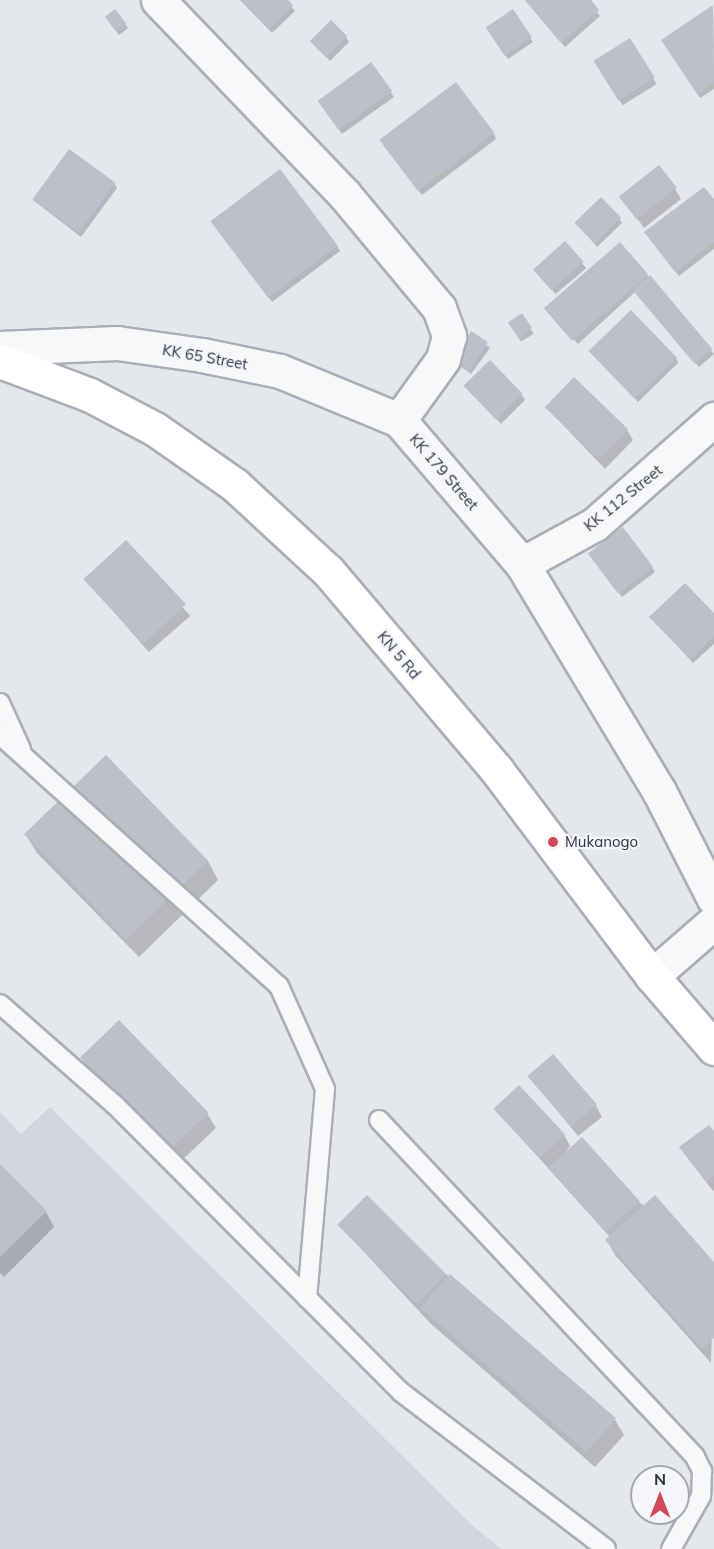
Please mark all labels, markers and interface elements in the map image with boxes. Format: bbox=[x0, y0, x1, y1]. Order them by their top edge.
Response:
street label: KK 65 Street bbox=[161, 341, 249, 373]
street label: KK 179 Street bbox=[406, 430, 482, 514]
street label: KK 112 Street bbox=[580, 461, 666, 535]
street label: KN 5 Rd bbox=[374, 627, 424, 683]
place label: Mukanogo bbox=[565, 833, 638, 851]
marker: Mukanogo bbox=[546, 835, 560, 849]
north arrow bbox=[630, 1465, 690, 1525]
text: N bbox=[654, 1469, 666, 1489]

